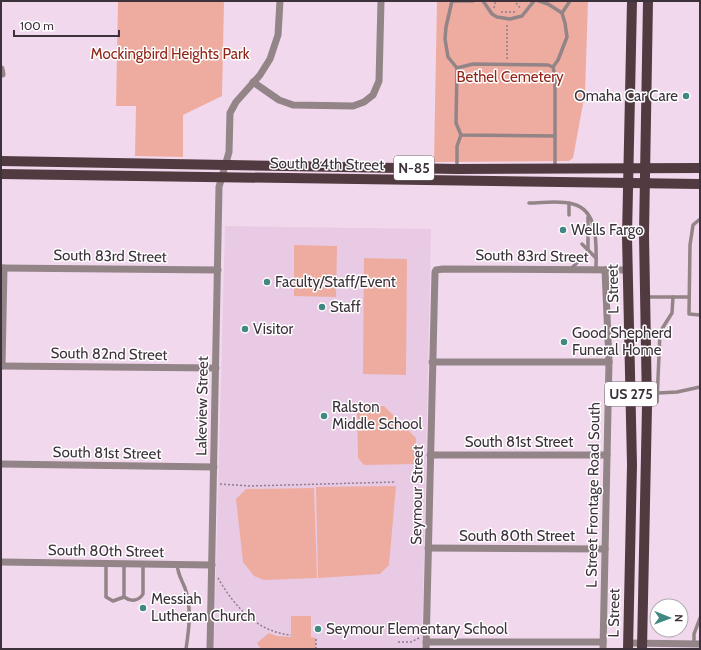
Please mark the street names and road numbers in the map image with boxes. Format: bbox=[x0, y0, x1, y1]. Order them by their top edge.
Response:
street label: South 84th Street bbox=[270, 154, 384, 174]
road number: N-85 bbox=[394, 156, 434, 180]
street label: South 83rd Street bbox=[53, 246, 167, 266]
street label: South 83rd Street bbox=[475, 246, 589, 266]
street label: L Street bbox=[604, 264, 622, 314]
street label: South 82nd Street bbox=[50, 344, 168, 364]
street label: Lakeview Street bbox=[192, 356, 212, 456]
road number: US 275 bbox=[605, 382, 657, 406]
street label: L Street Frontage Road South bbox=[582, 402, 604, 588]
street label: South 81st Street bbox=[465, 433, 573, 451]
street label: South 81st Street bbox=[53, 443, 161, 463]
street label: Seymour Street bbox=[407, 445, 427, 545]
street label: South 80th Street bbox=[459, 527, 575, 545]
street label: South 80th Street bbox=[48, 541, 164, 561]
street label: L Street bbox=[605, 588, 623, 638]

